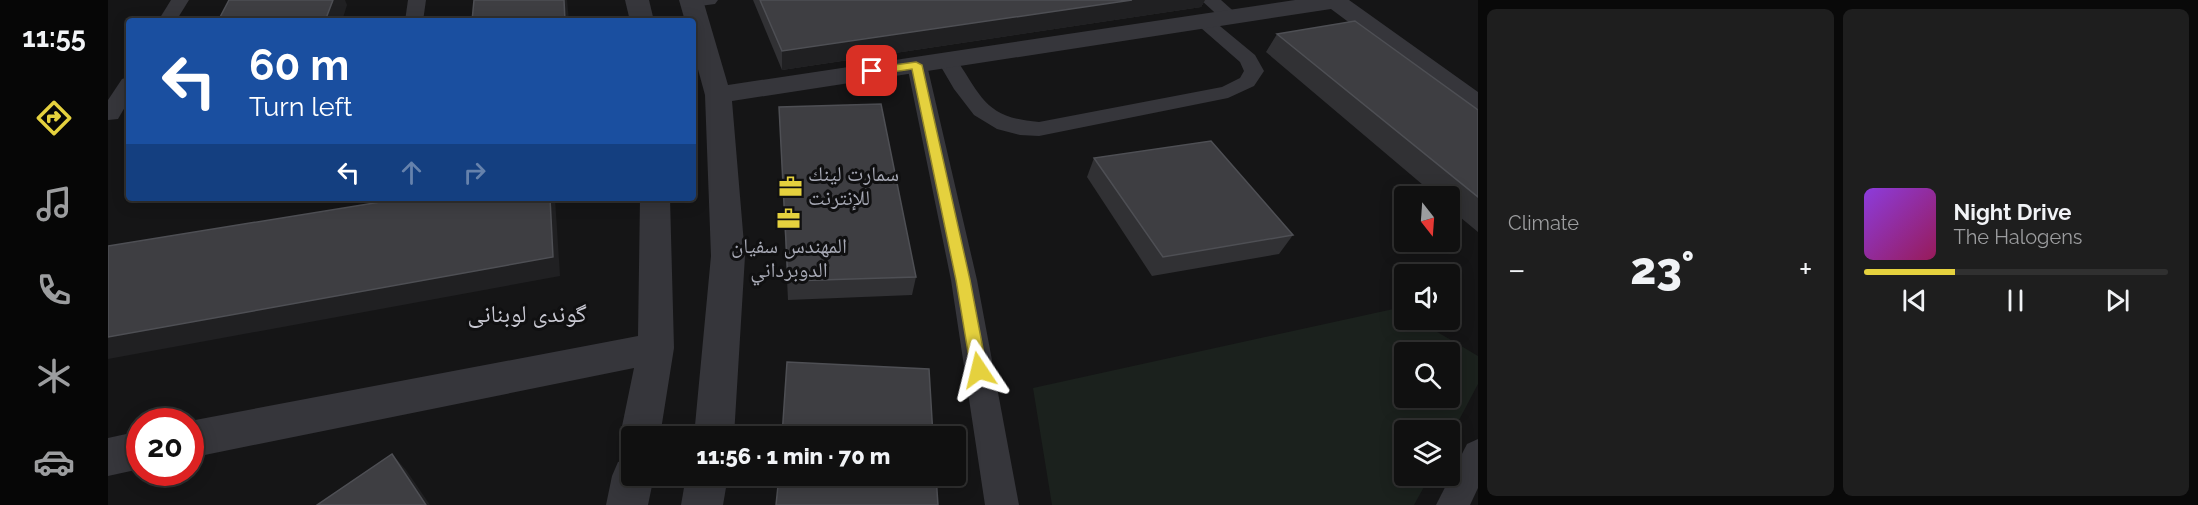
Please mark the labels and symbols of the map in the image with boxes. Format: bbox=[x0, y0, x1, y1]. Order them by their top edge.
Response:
pin bbox=[846, 45, 897, 96]
place label: سمارت لينك للإنترنت bbox=[808, 161, 899, 211]
office icon: سمارت لينك للإنترنت bbox=[777, 173, 803, 199]
north arrow bbox=[1394, 186, 1460, 252]
office icon: المهندس سفيان الدوبرداني bbox=[776, 205, 802, 231]
place label: المهندس سفيان الدوبرداني bbox=[731, 233, 847, 286]
district label: گوندی لوبنانی bbox=[467, 299, 587, 328]
position arrow bbox=[947, 338, 1011, 402]
speed limit sign: 20 bbox=[126, 408, 204, 486]

